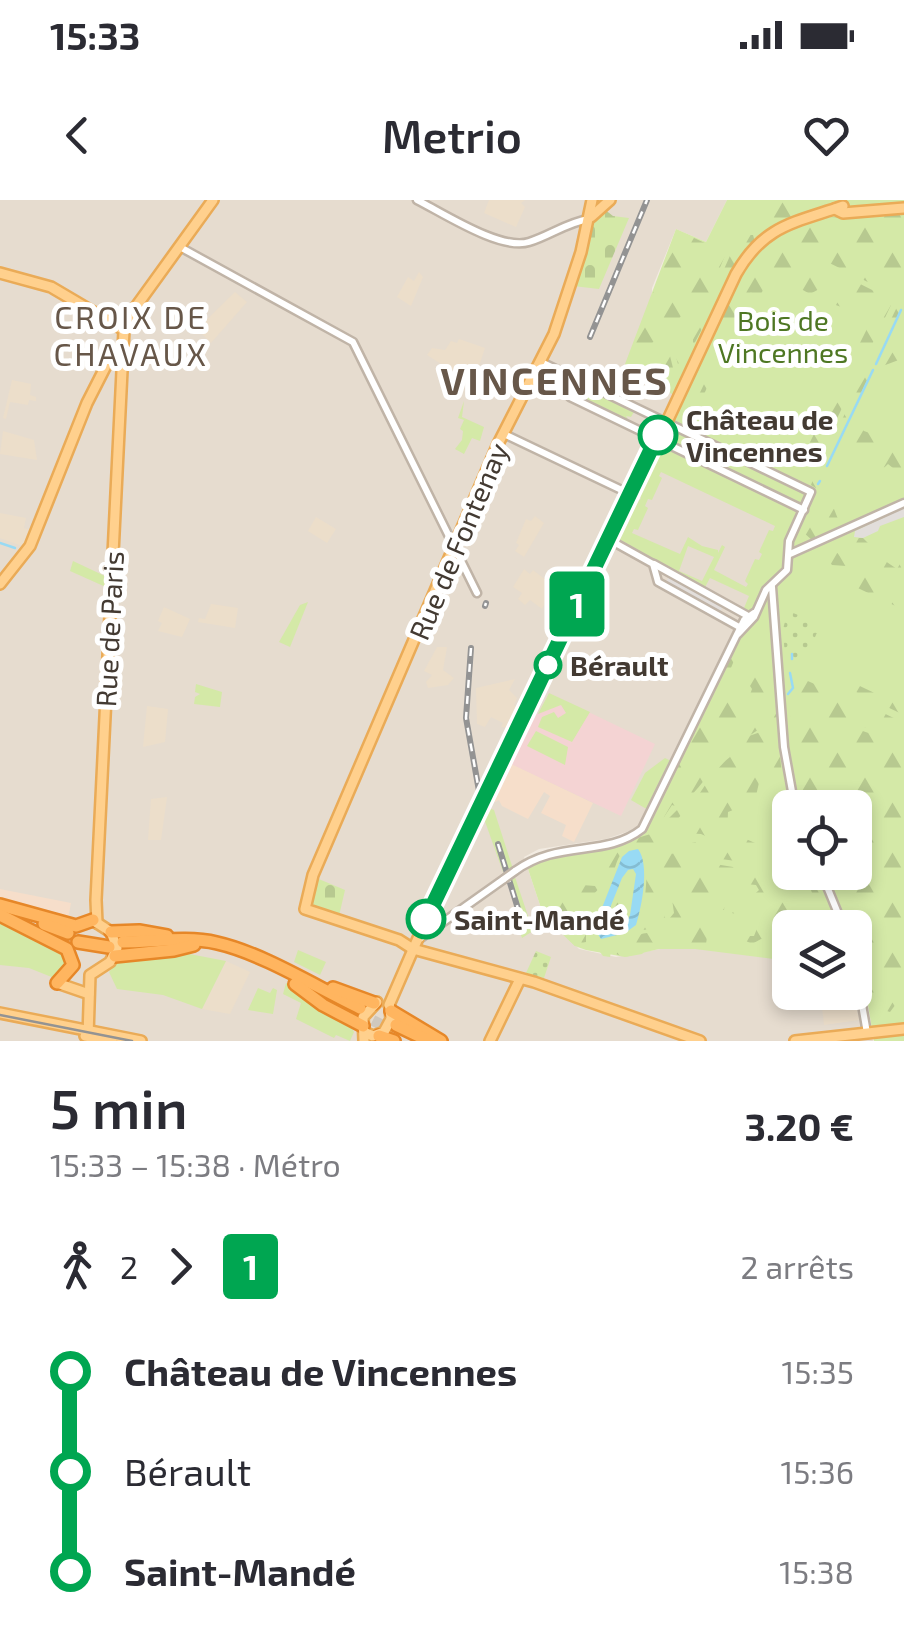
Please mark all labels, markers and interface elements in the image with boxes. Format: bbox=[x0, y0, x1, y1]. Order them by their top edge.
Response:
text: 15:33 bbox=[50, 12, 140, 58]
icon: back bbox=[50, 108, 105, 163]
text: Metrio bbox=[382, 108, 522, 162]
icon: heart bbox=[799, 108, 854, 163]
district label: CROIX DE CHAVAUX bbox=[54, 297, 208, 372]
park label: Bois de Vincennes bbox=[718, 303, 848, 369]
district label: VINCENNES bbox=[441, 357, 669, 403]
place label: Château de Vincennes bbox=[686, 402, 834, 468]
marker: Château de Vincennes bbox=[639, 416, 677, 454]
street label: Rue de Fontenay bbox=[401, 437, 515, 645]
street label: Rue de Paris bbox=[88, 550, 130, 708]
line badge: 1 bbox=[544, 572, 610, 636]
text: 1 bbox=[569, 583, 585, 625]
place label: Bérault bbox=[570, 648, 668, 682]
marker: Bérault bbox=[535, 652, 561, 678]
map controls bbox=[772, 790, 872, 1010]
button: locate bbox=[772, 790, 872, 890]
marker: Saint-Mandé bbox=[407, 900, 445, 938]
place label: Saint-Mandé bbox=[454, 902, 625, 936]
button: layers bbox=[772, 910, 872, 1010]
text: 5 min bbox=[50, 1074, 188, 1140]
text: 3.20 € bbox=[745, 1103, 854, 1149]
text: 15:33 – 15:38 · Métro bbox=[50, 1145, 341, 1183]
icon: walk bbox=[50, 1239, 105, 1294]
icon: forward bbox=[153, 1239, 208, 1294]
text: 1 bbox=[243, 1245, 258, 1287]
text: 2 bbox=[120, 1247, 138, 1285]
text: 2 arrêts bbox=[740, 1247, 854, 1285]
text: Château de Vincennes bbox=[124, 1348, 517, 1394]
text: 15:35 bbox=[782, 1352, 854, 1390]
text: Bérault bbox=[124, 1448, 251, 1494]
text: 15:36 bbox=[780, 1452, 854, 1490]
text: Saint-Mandé bbox=[124, 1548, 356, 1594]
text: 15:38 bbox=[779, 1552, 854, 1590]

